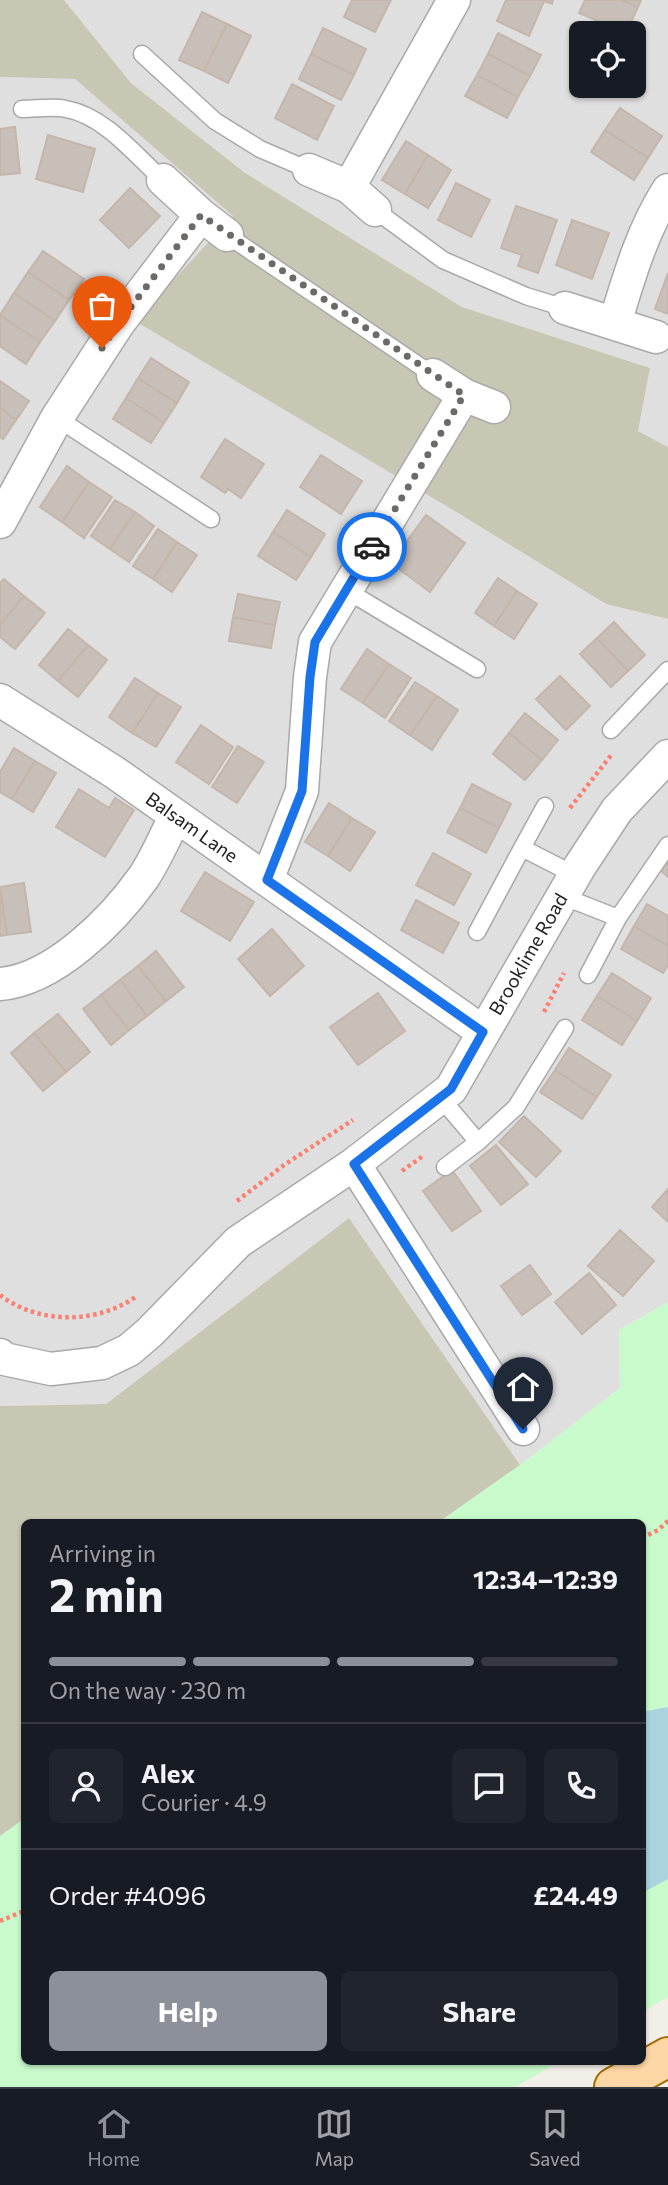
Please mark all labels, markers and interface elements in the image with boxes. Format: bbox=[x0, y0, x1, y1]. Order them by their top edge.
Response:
map controls bbox=[569, 21, 646, 98]
button: locate bbox=[569, 21, 646, 98]
pin bbox=[72, 276, 132, 348]
icon: bag bbox=[83, 287, 121, 325]
courier bbox=[337, 512, 407, 582]
icon: car bbox=[353, 528, 391, 566]
street label: Balsam Lane bbox=[142, 786, 243, 867]
street label: Brooklime Road bbox=[483, 889, 572, 1019]
pin bbox=[493, 1357, 553, 1429]
icon: home bbox=[504, 1368, 542, 1406]
text: Arriving in bbox=[49, 1539, 156, 1567]
text: 12:34–12:39 bbox=[473, 1563, 618, 1594]
text: 2 min bbox=[49, 1565, 164, 1621]
text: On the way · 230 m bbox=[49, 1676, 246, 1704]
button: person bbox=[49, 1749, 123, 1823]
button: chat bbox=[452, 1749, 526, 1823]
button: phone bbox=[544, 1749, 618, 1823]
text: Alex bbox=[141, 1757, 195, 1788]
text: Courier · 4.9 bbox=[141, 1788, 267, 1816]
text: Order #4096 bbox=[49, 1879, 206, 1910]
text: £24.49 bbox=[533, 1879, 618, 1910]
button: Help bbox=[49, 1971, 327, 2051]
button: Share bbox=[341, 1971, 618, 2051]
tab: Home bbox=[88, 2105, 140, 2170]
tab: Map bbox=[315, 2105, 354, 2170]
tab: Saved bbox=[529, 2105, 580, 2170]

